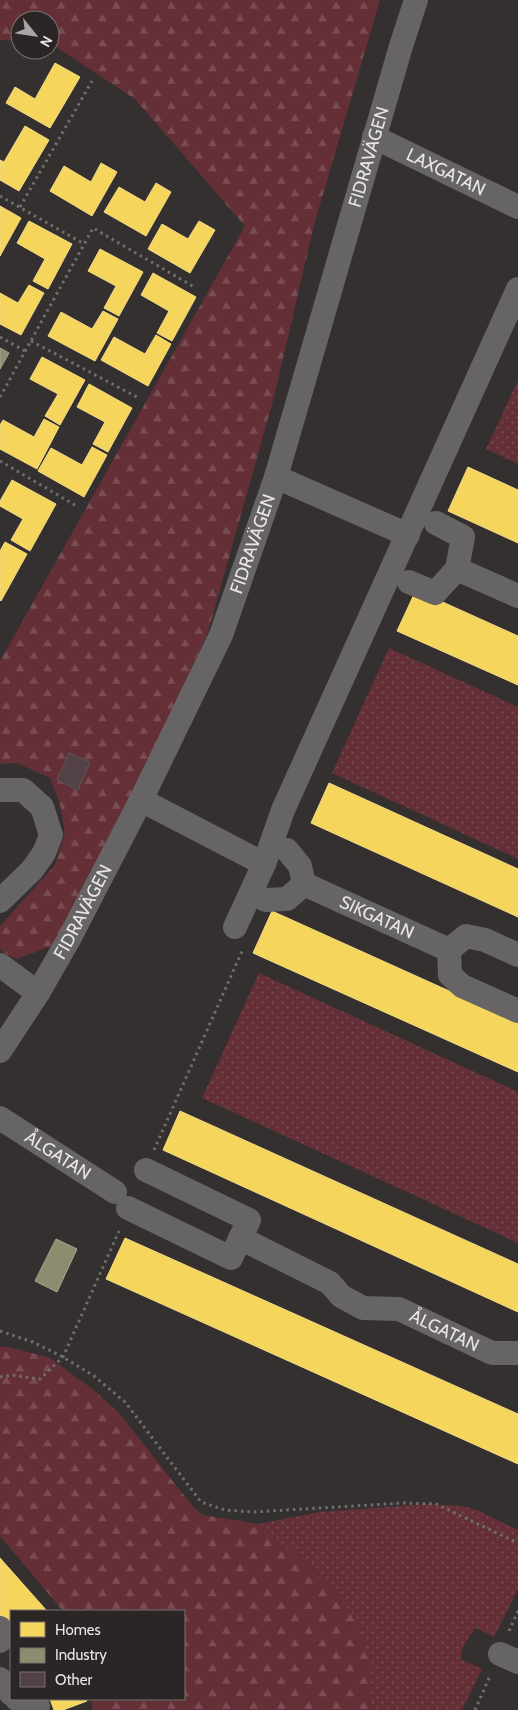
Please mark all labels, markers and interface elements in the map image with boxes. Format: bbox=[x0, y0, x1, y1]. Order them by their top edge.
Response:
north arrow bbox=[10, 10, 60, 60]
text: N bbox=[36, 33, 57, 50]
street label: FIDRAVÄGEN bbox=[344, 104, 394, 210]
street label: LAXGATAN bbox=[403, 144, 489, 200]
street label: FIDRAVÄGEN bbox=[225, 491, 280, 597]
street label: FIDRAVÄGEN bbox=[49, 861, 117, 963]
street label: SIKGATAN bbox=[336, 891, 418, 944]
street label: ÅLGATAN bbox=[21, 1126, 95, 1185]
street label: ÅLGATAN bbox=[406, 1305, 483, 1356]
legend bbox=[10, 1610, 185, 1700]
text: Homes bbox=[55, 1621, 101, 1639]
text: Industry bbox=[55, 1646, 107, 1664]
text: Other bbox=[55, 1671, 92, 1689]

